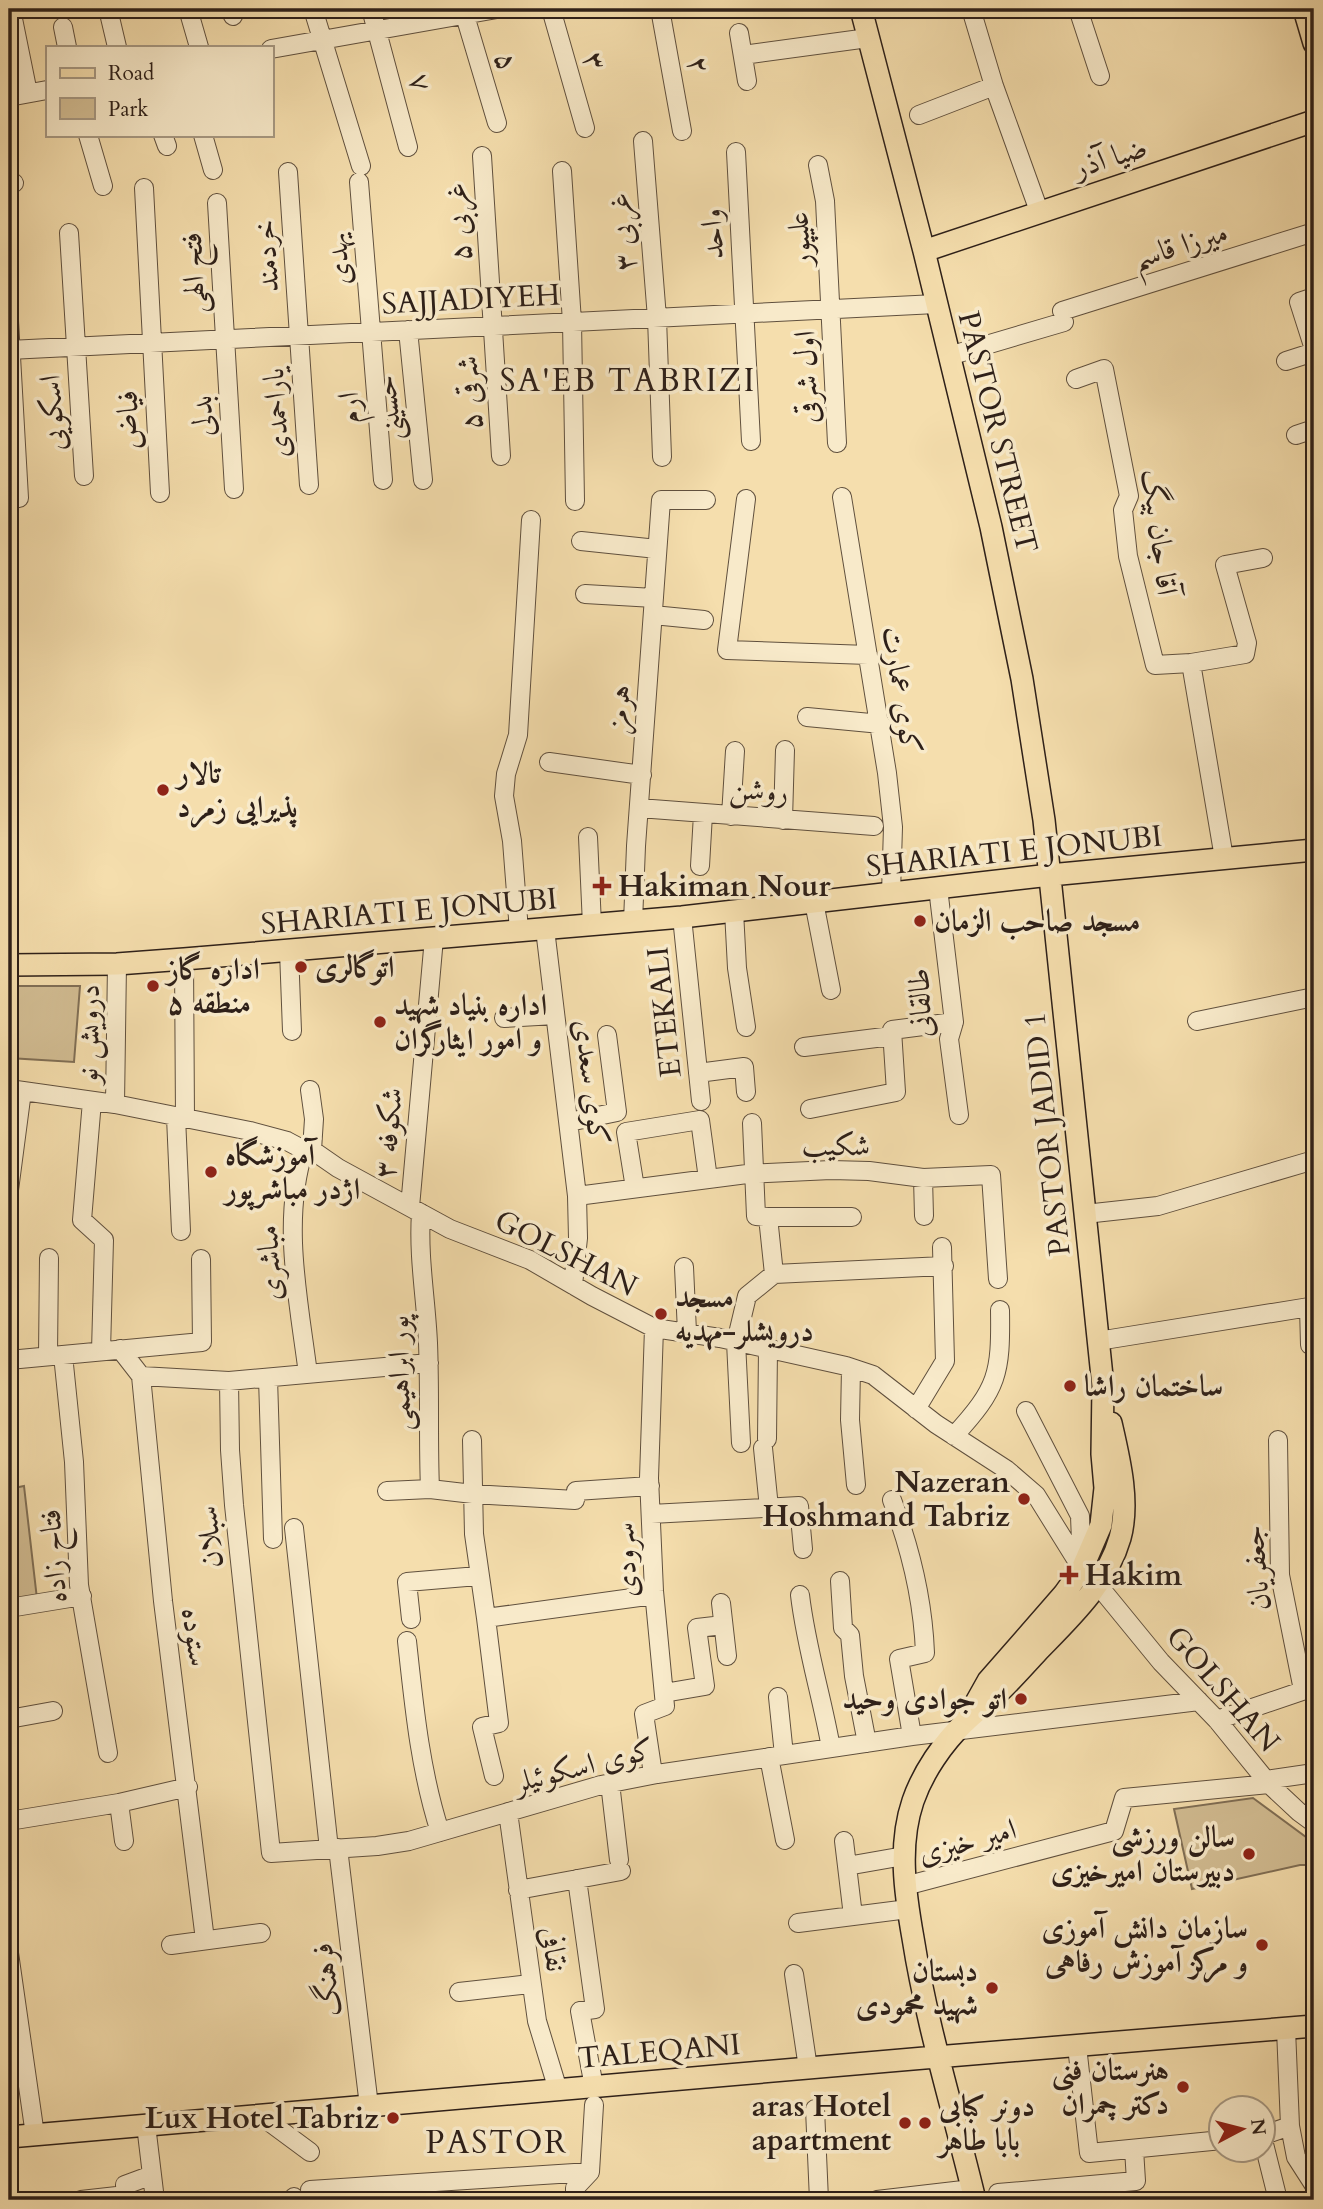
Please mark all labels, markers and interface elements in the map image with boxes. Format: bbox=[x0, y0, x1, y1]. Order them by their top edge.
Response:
legend bbox=[46, 46, 273, 136]
street label: ۵ bbox=[484, 47, 529, 76]
street label: ۳ bbox=[572, 47, 617, 75]
street label: ۲ bbox=[677, 53, 720, 77]
text: Road bbox=[108, 59, 154, 88]
street label: ۷ bbox=[398, 69, 443, 96]
text: Park bbox=[108, 95, 149, 124]
street label: ضیا آذر bbox=[1065, 126, 1152, 190]
street label: ۵ غربی bbox=[435, 181, 482, 263]
street label: ۳ غربی bbox=[599, 191, 646, 273]
street label: واحد bbox=[691, 208, 734, 260]
street label: علیپور bbox=[777, 210, 822, 271]
street label: میرزا قاسم bbox=[1127, 212, 1235, 287]
street label: خردمند bbox=[244, 218, 289, 294]
street label: یهدی bbox=[316, 230, 361, 287]
street label: فتح الهی bbox=[171, 231, 222, 315]
street label: SAJJADIYEH bbox=[381, 274, 561, 325]
street label: PASTOR STREET bbox=[948, 307, 1047, 557]
street label: اول شرقی bbox=[784, 330, 829, 424]
street label: ۵ شرقی bbox=[446, 355, 493, 431]
district label: SA'EB TABRIZI bbox=[500, 359, 756, 403]
street label: یاراحمدی bbox=[253, 365, 300, 459]
street label: حسینی bbox=[365, 373, 413, 443]
street label: اسکویی bbox=[29, 374, 76, 452]
street label: فیاض bbox=[106, 389, 151, 451]
street label: ارم bbox=[328, 390, 376, 425]
street label: بدلی bbox=[181, 394, 224, 438]
street label: آقا جان بیگ bbox=[1131, 467, 1188, 601]
street label: کوی عمارت bbox=[871, 623, 932, 757]
street label: هرمز bbox=[596, 683, 641, 735]
place label: تالار پذیرایی زمرد bbox=[174, 753, 298, 828]
street label: روشن bbox=[728, 768, 790, 813]
marker: تالار پذیرایی زمرد bbox=[155, 782, 171, 798]
street label: SHARIATI E JONUBI bbox=[864, 816, 1164, 887]
place label: Hakiman Nour bbox=[618, 866, 832, 907]
marker: Hakiman Nour bbox=[592, 876, 612, 896]
street label: SHARIATI E JONUBI bbox=[259, 878, 559, 945]
place label: مسجد صاحب الزمان bbox=[934, 901, 1140, 942]
marker: مسجد صاحب الزمان bbox=[912, 913, 928, 929]
street label: ETEKALI bbox=[637, 945, 692, 1079]
place label: اتوگالری bbox=[315, 947, 395, 988]
place label: اداره گاز منطقه ۵ bbox=[164, 949, 260, 1024]
marker: اتوگالری bbox=[293, 959, 309, 975]
street label: طالقانی bbox=[898, 967, 943, 1039]
marker: اداره گاز منطقه ۵ bbox=[145, 978, 161, 994]
street label: درویش نو bbox=[67, 984, 110, 1087]
place label: اداره بنیاد شهید و امور ایثارگران bbox=[394, 985, 547, 1060]
street label: PASTOR JADID 1 bbox=[1014, 1010, 1081, 1258]
marker: اداره بنیاد شهید و امور ایثارگران bbox=[372, 1014, 388, 1030]
street label: کوی سعدی bbox=[563, 1017, 620, 1147]
street label: شکوفه ۳ bbox=[364, 1086, 413, 1180]
street label: شکیب bbox=[801, 1124, 871, 1167]
place label: آموزشگاه اژدر مباشرپور bbox=[222, 1135, 360, 1211]
marker: آموزشگاه اژدر مباشرپور bbox=[203, 1164, 219, 1180]
street label: GOLSHAN bbox=[487, 1200, 644, 1307]
street label: مباشری bbox=[247, 1224, 292, 1302]
place label: مسجد درویشلر-مهدیه bbox=[675, 1277, 814, 1352]
marker: مسجد درویشلر-مهدیه bbox=[653, 1306, 669, 1322]
street label: پور ابراهیمی bbox=[378, 1314, 421, 1431]
place label: ساختمان راشا bbox=[1084, 1366, 1223, 1407]
marker: ساختمان راشا bbox=[1062, 1378, 1078, 1394]
place label: Nazeran Hoshmand Tabriz bbox=[762, 1462, 1010, 1537]
marker: Nazeran Hoshmand Tabriz bbox=[1016, 1491, 1032, 1507]
street label: سبلان bbox=[186, 1504, 233, 1570]
street label: فتاح زاده bbox=[30, 1507, 82, 1604]
street label: سرودی bbox=[603, 1521, 648, 1599]
street label: جعفریان bbox=[1232, 1524, 1281, 1612]
place label: Hakim bbox=[1085, 1555, 1183, 1596]
marker: Hakim bbox=[1059, 1565, 1079, 1585]
street label: ستوده bbox=[171, 1605, 220, 1669]
street label: GOLSHAN bbox=[1156, 1617, 1289, 1762]
place label: اتو جوادی وحید bbox=[842, 1679, 1007, 1720]
marker: اتو جوادی وحید bbox=[1013, 1691, 1029, 1707]
street label: کوی اسکوئیلر bbox=[507, 1728, 658, 1803]
street label: امیر خیزی bbox=[913, 1809, 1021, 1874]
place label: سالن ورزشی دبیرستان امیرخیزی bbox=[1051, 1817, 1235, 1892]
marker: سالن ورزشی دبیرستان امیرخیزی bbox=[1241, 1846, 1257, 1862]
place label: سازمان دانش آموزی و مرکز آموزش رفاهی bbox=[1041, 1908, 1248, 1983]
street label: نقافی bbox=[530, 1924, 577, 1974]
marker: سازمان دانش آموزی و مرکز آموزش رفاهی bbox=[1254, 1937, 1270, 1953]
street label: فرهنگ bbox=[302, 1941, 351, 2019]
place label: دبستان شهید محمودی bbox=[856, 1951, 978, 2026]
marker: دبستان شهید محمودی bbox=[984, 1980, 1000, 1996]
street label: TALEQANI bbox=[576, 2024, 742, 2079]
place label: هنرستان فنی دکتر چمران bbox=[1052, 2050, 1169, 2125]
marker: هنرستان فنی دکتر چمران bbox=[1175, 2079, 1191, 2095]
place label: aras Hotel apartment bbox=[752, 2086, 891, 2161]
place label: دونر کبابی بابا طاهر bbox=[936, 2086, 1035, 2161]
north arrow bbox=[1208, 2094, 1278, 2164]
place label: Lux Hotel Tabriz bbox=[145, 2098, 379, 2139]
marker: Lux Hotel Tabriz bbox=[385, 2110, 401, 2126]
marker: aras Hotel apartment bbox=[897, 2115, 913, 2131]
marker: دونر کبابی بابا طاهر bbox=[917, 2115, 933, 2131]
text: N bbox=[1244, 2117, 1272, 2137]
district label: PASTOR bbox=[425, 2121, 569, 2165]

